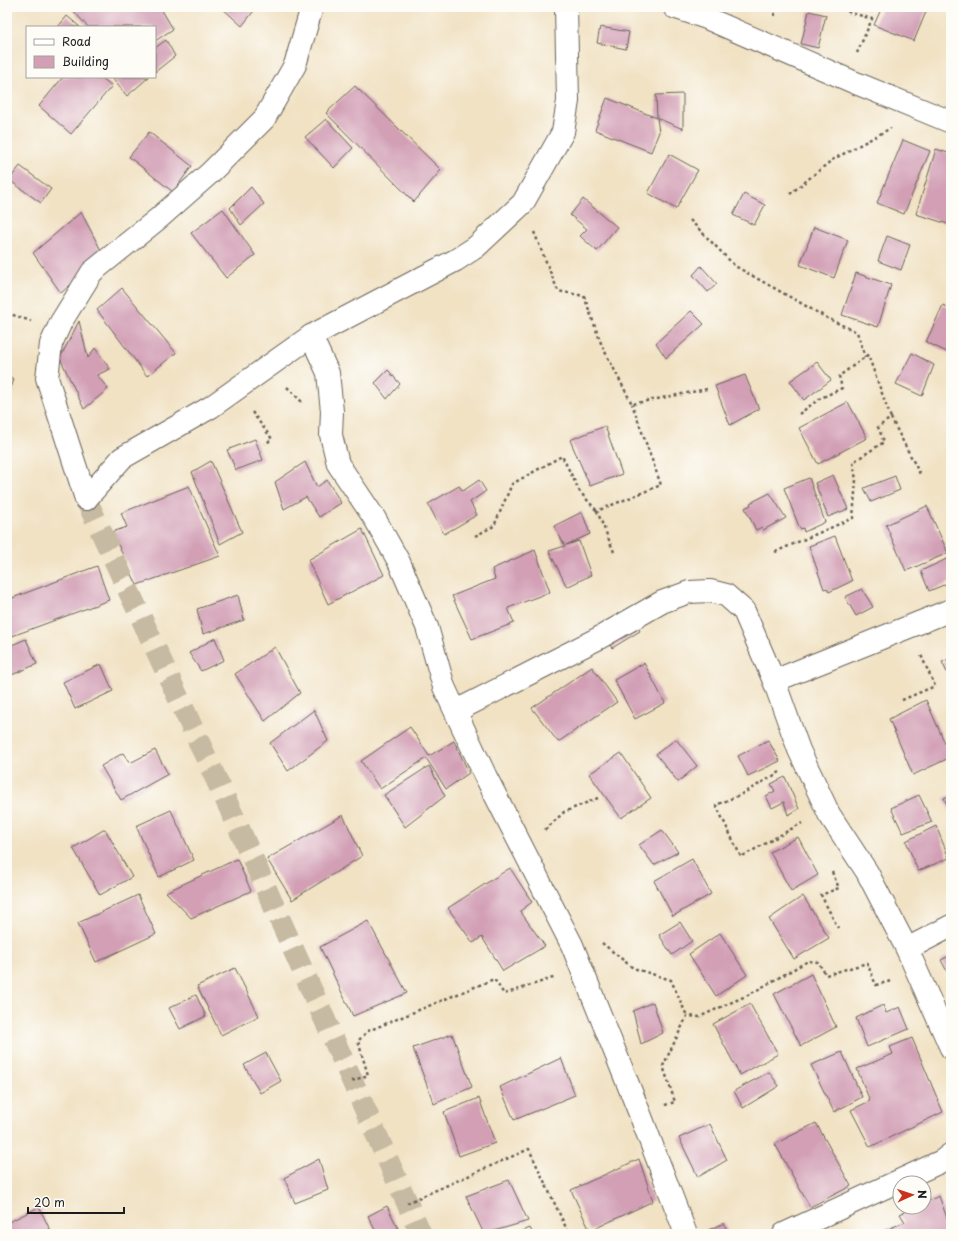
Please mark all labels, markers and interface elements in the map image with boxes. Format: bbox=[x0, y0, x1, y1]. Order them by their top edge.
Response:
legend bbox=[26, 26, 156, 78]
text: Road bbox=[62, 32, 91, 50]
text: Building bbox=[62, 52, 109, 70]
north arrow bbox=[892, 1175, 932, 1215]
scale bar bbox=[28, 1189, 124, 1215]
text: N bbox=[914, 1190, 931, 1200]
text: 20 m bbox=[34, 1193, 65, 1211]

